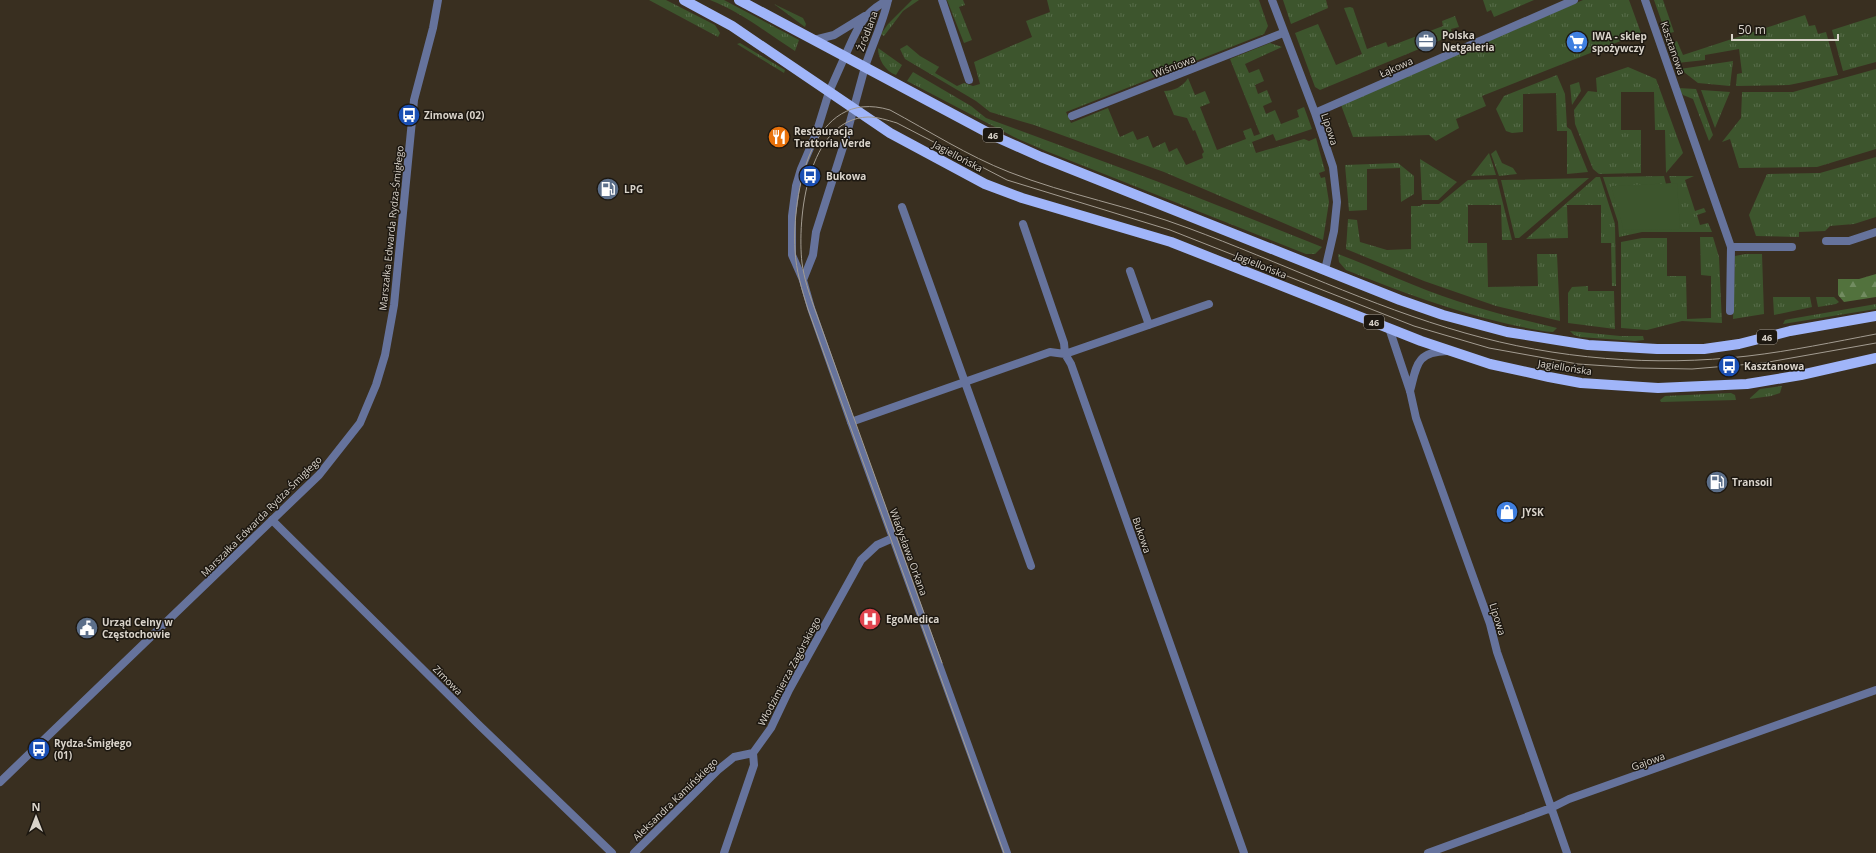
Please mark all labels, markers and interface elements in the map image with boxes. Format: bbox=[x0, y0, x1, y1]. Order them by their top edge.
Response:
street label: Źródlana bbox=[853, 9, 881, 53]
scale bar bbox=[1732, 16, 1838, 42]
street label: Kasztanowa bbox=[1657, 19, 1689, 77]
text: 50 m bbox=[1738, 21, 1766, 38]
office icon: Polska Netgaleria bbox=[1413, 28, 1439, 54]
place label: Polska Netgaleria bbox=[1442, 28, 1495, 54]
supermarket icon: IWA - sklep spożywczy bbox=[1564, 29, 1590, 55]
place label: IWA - sklep spożywczy bbox=[1592, 29, 1647, 55]
street label: Wiśniowa bbox=[1151, 51, 1197, 81]
street label: Łąkowa bbox=[1377, 53, 1415, 81]
bus stop icon: Zimowa (02) bbox=[396, 102, 422, 128]
place label: Zimowa (02) bbox=[424, 108, 484, 122]
street label: Lipowa bbox=[1318, 111, 1342, 147]
restaurant icon: Restauracja Trattoria Verde bbox=[766, 124, 792, 150]
place label: Restauracja Trattoria Verde bbox=[794, 124, 871, 150]
road number: 46 bbox=[983, 128, 1003, 142]
street label: Jagiellońska bbox=[930, 137, 985, 175]
street label: Marszałka Edwarda Rydza-Śmigłego bbox=[375, 145, 407, 311]
bus stop icon: Bukowa bbox=[797, 163, 823, 189]
place label: Bukowa bbox=[826, 169, 866, 183]
fuel station icon: LPG bbox=[595, 176, 621, 202]
place label: LPG bbox=[624, 182, 643, 196]
street label: Jagiellońska bbox=[1232, 248, 1289, 282]
road number: 46 bbox=[1364, 315, 1384, 329]
road number: 46 bbox=[1757, 330, 1777, 344]
bus stop icon: Kasztanowa bbox=[1716, 353, 1742, 379]
street label: Jagiellońska bbox=[1536, 356, 1593, 378]
place label: Kasztanowa bbox=[1744, 359, 1804, 373]
street label: Marszałka Edwarda Rydza-Śmigłego bbox=[197, 452, 325, 580]
fuel station icon: Transoil bbox=[1704, 469, 1730, 495]
place label: Transoil bbox=[1732, 475, 1772, 489]
shop icon: JYSK bbox=[1494, 499, 1520, 525]
place label: JYSK bbox=[1521, 505, 1544, 519]
street label: Władysława Orkana bbox=[887, 507, 931, 597]
street label: Bukowa bbox=[1129, 515, 1155, 555]
street label: Lipowa bbox=[1486, 601, 1510, 637]
hospital icon: EgoMedica bbox=[857, 606, 883, 632]
place label: EgoMedica bbox=[886, 612, 939, 626]
street label: Włodzimierza Zagórskiego bbox=[754, 614, 824, 728]
public building icon: Urząd Celny w Częstochowie bbox=[74, 615, 100, 641]
place label: Urząd Celny w Częstochowie bbox=[102, 615, 173, 641]
street label: Zimowa bbox=[430, 662, 466, 698]
bus stop icon: Rydza-Śmigłego (01) bbox=[26, 736, 52, 762]
place label: Rydza-Śmigłego (01) bbox=[54, 736, 132, 762]
street label: Gajowa bbox=[1629, 748, 1667, 774]
street label: Aleksandra Kamińskiego bbox=[629, 754, 721, 844]
north arrow bbox=[16, 797, 56, 837]
text: N bbox=[32, 799, 40, 814]

